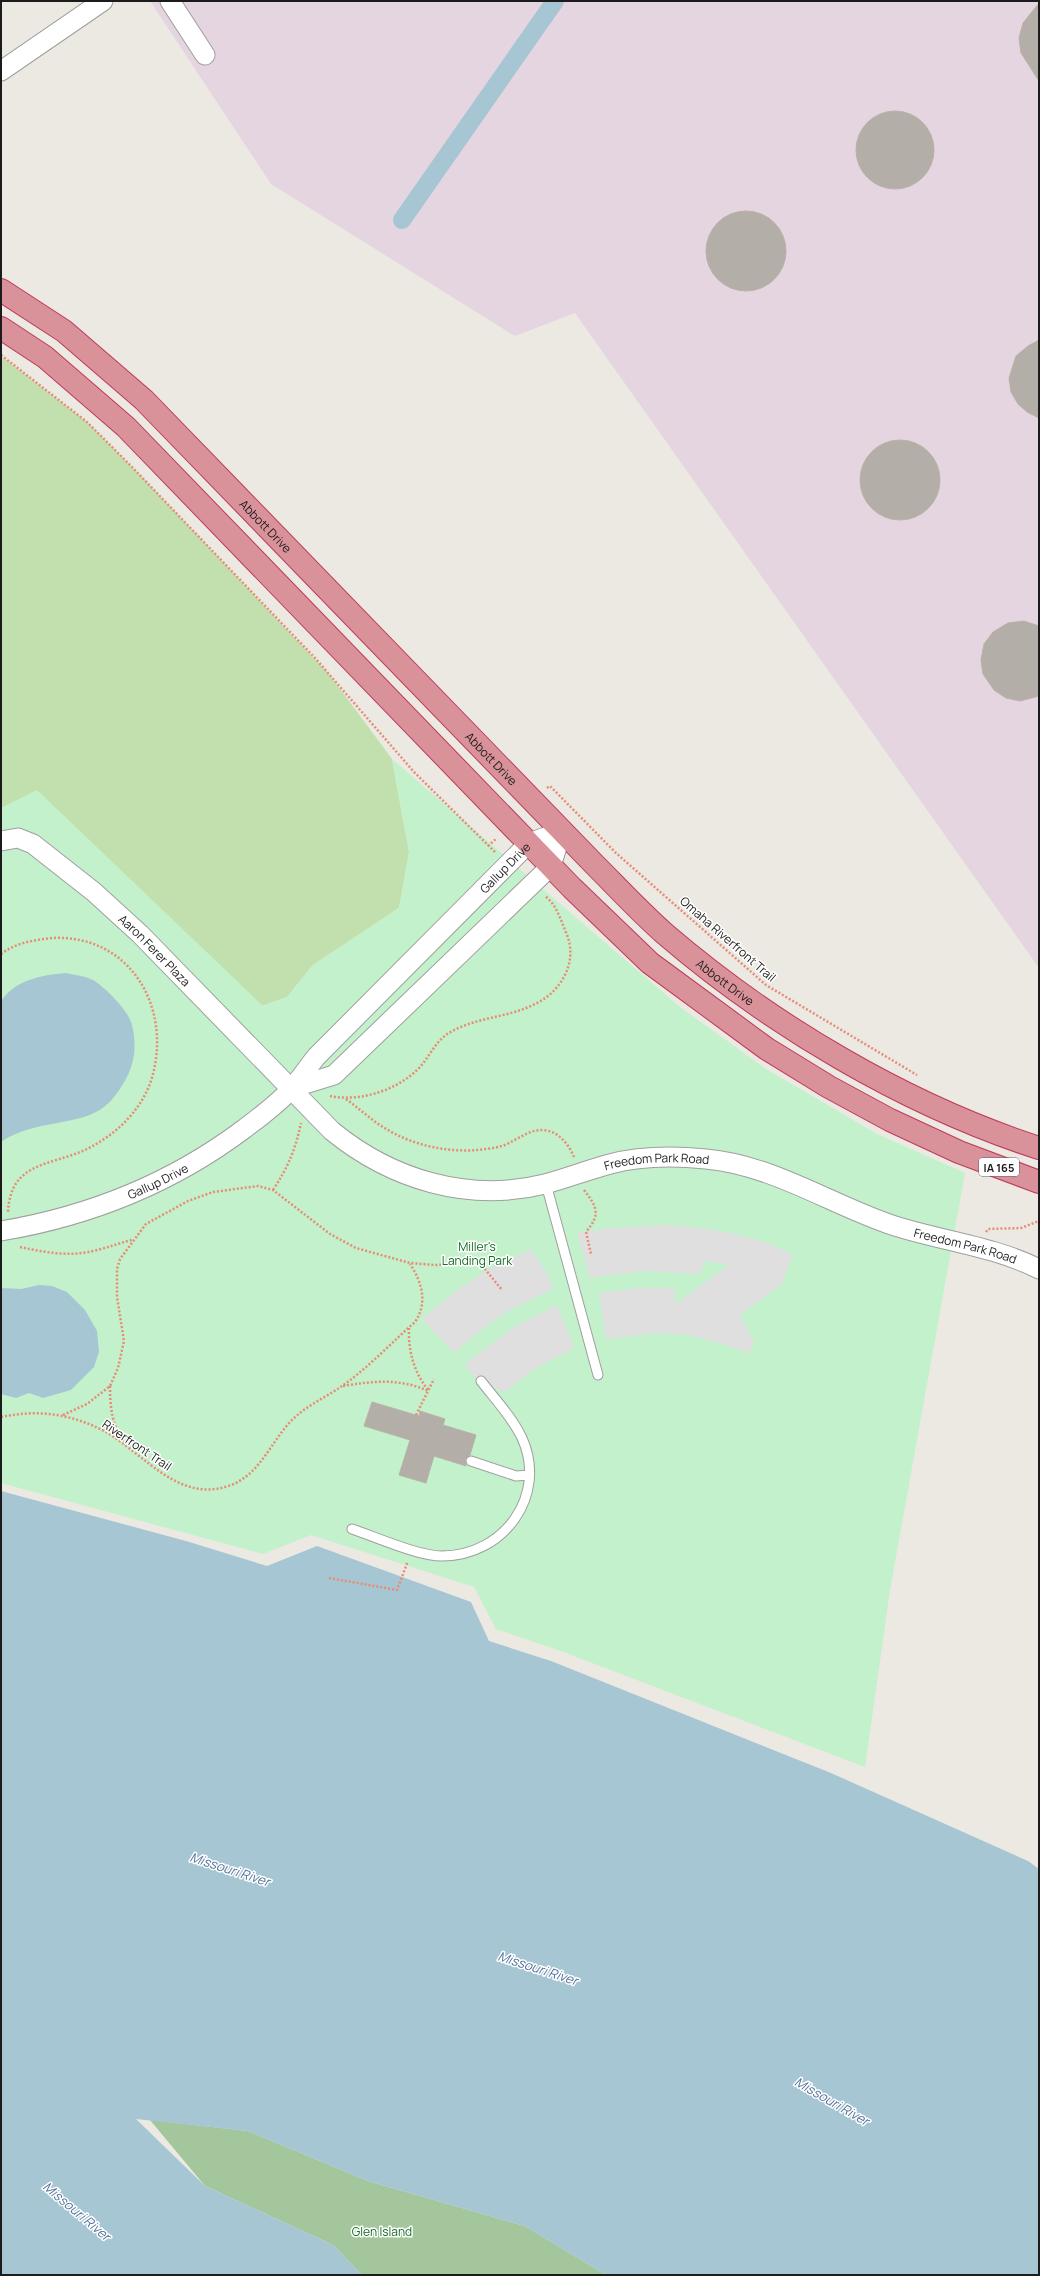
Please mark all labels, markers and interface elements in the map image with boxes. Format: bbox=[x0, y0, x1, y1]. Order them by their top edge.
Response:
street label: Abbott Drive bbox=[236, 495, 296, 556]
street label: Abbott Drive bbox=[462, 728, 521, 789]
street label: Gallup Drive bbox=[476, 838, 534, 897]
street label: Omaha Riverfront Trail bbox=[676, 893, 780, 985]
street label: Aaron Ferer Plaza bbox=[115, 910, 195, 990]
street label: Abbott Drive bbox=[693, 955, 758, 1009]
street label: Freedom Park Road bbox=[602, 1149, 710, 1174]
road number: IA 165 bbox=[979, 1158, 1019, 1176]
street label: Gallup Drive bbox=[125, 1159, 191, 1203]
street label: Freedom Park Road bbox=[912, 1223, 1019, 1267]
park label: Miller's Landing Park bbox=[442, 1238, 513, 1269]
street label: Riverfront Trail bbox=[99, 1415, 175, 1475]
water label: Missouri River bbox=[188, 1848, 275, 1891]
water label: Missouri River bbox=[496, 1947, 583, 1990]
water label: Missouri River bbox=[791, 2072, 875, 2131]
water label: Missouri River bbox=[39, 2177, 116, 2246]
park label: Glen Island bbox=[352, 2223, 412, 2240]

